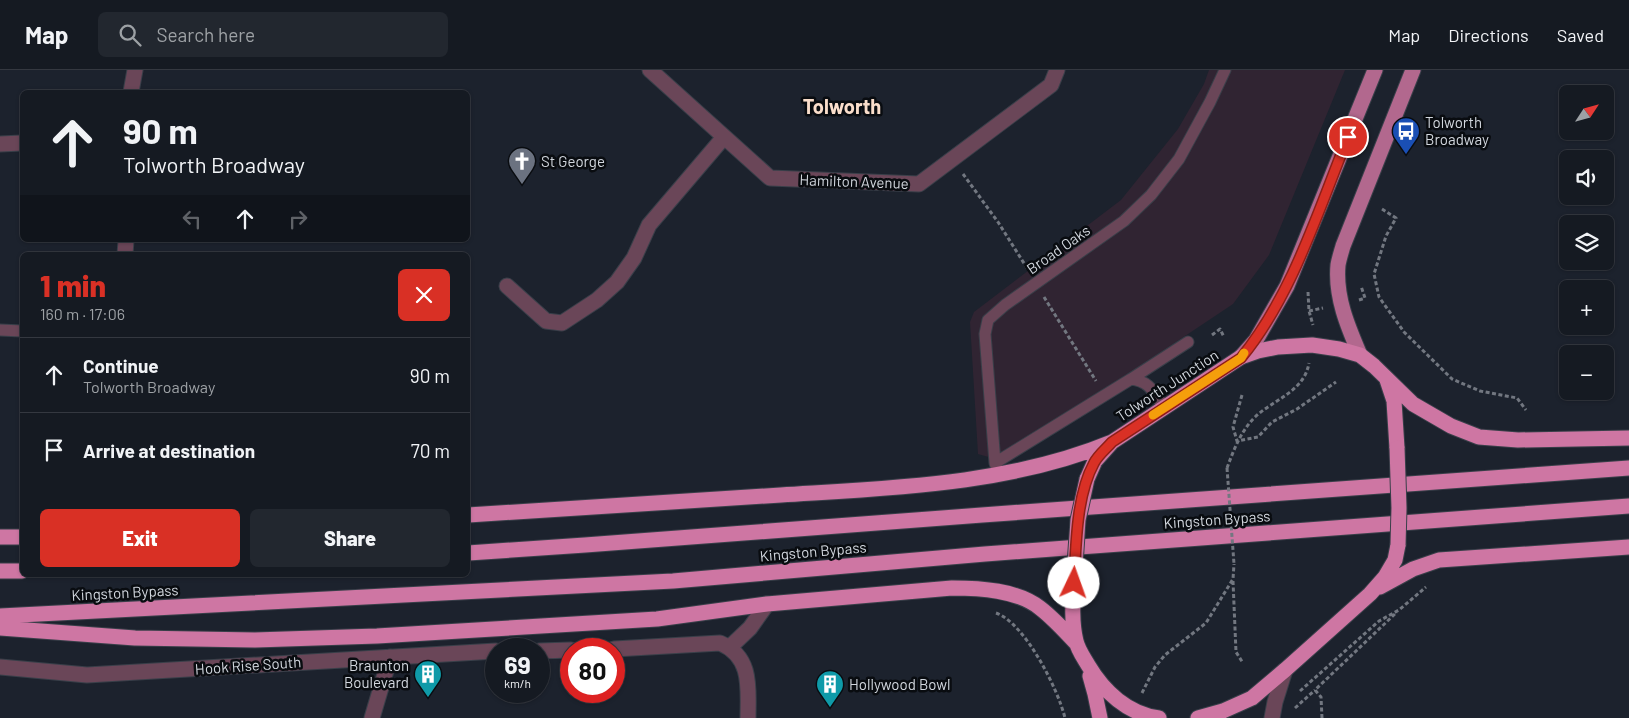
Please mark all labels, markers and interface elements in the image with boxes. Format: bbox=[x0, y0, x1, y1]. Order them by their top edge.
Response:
search box bbox=[98, 12, 448, 57]
text: Map bbox=[25, 20, 68, 49]
icon: search bbox=[116, 21, 144, 49]
text: Search here bbox=[156, 23, 255, 46]
text: Map bbox=[1388, 24, 1420, 46]
text: Directions bbox=[1448, 24, 1529, 46]
text: Saved bbox=[1557, 24, 1604, 46]
north arrow bbox=[1559, 85, 1614, 140]
map controls bbox=[1559, 85, 1614, 400]
district label: Tolworth bbox=[803, 94, 881, 118]
text: 90 m bbox=[123, 109, 198, 151]
icon: ahead bbox=[40, 110, 105, 175]
place label: Tolworth Broadway bbox=[1425, 113, 1489, 148]
pin bbox=[1327, 116, 1369, 158]
bus stop icon: Tolworth Broadway bbox=[1391, 116, 1421, 155]
icon: arrive bbox=[1334, 123, 1362, 151]
church icon: St George bbox=[507, 146, 537, 185]
button: sound bbox=[1559, 150, 1614, 205]
text: Tolworth Broadway bbox=[123, 151, 305, 177]
place label: St George bbox=[541, 152, 605, 170]
street label: Hamilton Avenue bbox=[799, 170, 909, 192]
icon: left bbox=[178, 205, 206, 233]
icon: ahead bbox=[231, 205, 259, 233]
icon: right bbox=[284, 205, 312, 233]
button: layers bbox=[1559, 215, 1614, 270]
street label: Broad Oaks bbox=[1023, 221, 1093, 277]
text: 1 min bbox=[40, 267, 106, 303]
button: close bbox=[398, 269, 450, 321]
button: + bbox=[1559, 280, 1614, 335]
text: 160 m · 17:06 bbox=[40, 304, 125, 323]
street label: Tolworth Junction bbox=[1113, 345, 1221, 425]
button: − bbox=[1559, 345, 1614, 400]
text: Continue bbox=[83, 354, 159, 377]
icon: ahead bbox=[40, 361, 68, 389]
text: 90 m bbox=[410, 364, 450, 387]
text: Tolworth Broadway bbox=[83, 377, 215, 396]
icon: arrive bbox=[40, 436, 68, 464]
text: Arrive at destination bbox=[83, 439, 255, 462]
text: 70 m bbox=[411, 439, 450, 462]
street label: Kingston Bypass bbox=[1163, 506, 1271, 532]
button: Exit bbox=[40, 509, 240, 567]
button: Share bbox=[250, 509, 450, 567]
street label: Kingston Bypass bbox=[759, 537, 867, 565]
position arrow bbox=[1047, 556, 1099, 608]
street label: Kingston Bypass bbox=[71, 580, 179, 604]
speed limit sign: 80 bbox=[560, 638, 625, 703]
text: 69 bbox=[504, 649, 531, 679]
street label: Hook Rise South bbox=[194, 652, 302, 678]
place label: Braunton Boulevard bbox=[344, 656, 409, 691]
building icon: Braunton Boulevard bbox=[413, 659, 443, 698]
building icon: Hollywood Bowl bbox=[815, 669, 845, 708]
place label: Hollywood Bowl bbox=[849, 675, 950, 693]
text: km/h bbox=[504, 676, 531, 690]

